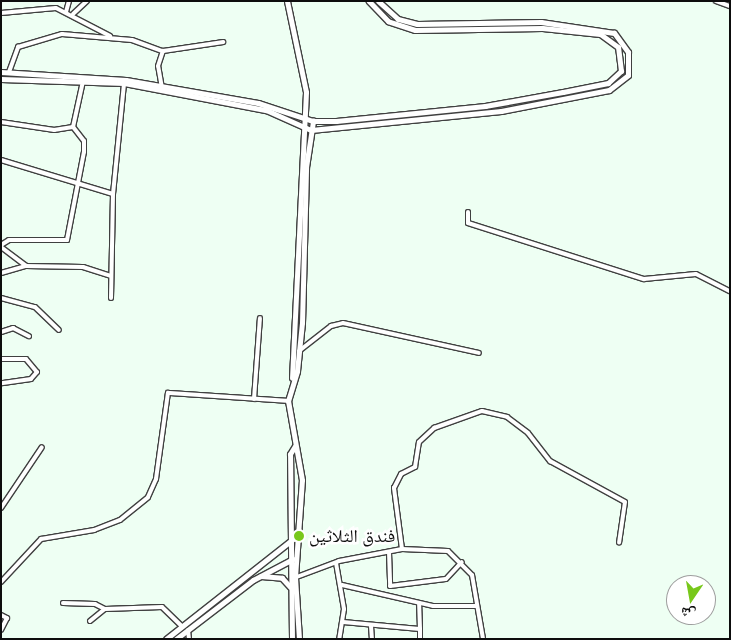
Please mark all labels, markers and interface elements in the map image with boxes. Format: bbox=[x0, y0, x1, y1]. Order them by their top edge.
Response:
place label: فندق الثلاثين bbox=[309, 525, 395, 547]
marker: فندق الثلاثين bbox=[293, 530, 305, 542]
north arrow bbox=[666, 575, 716, 625]
text: ش bbox=[679, 604, 697, 623]

